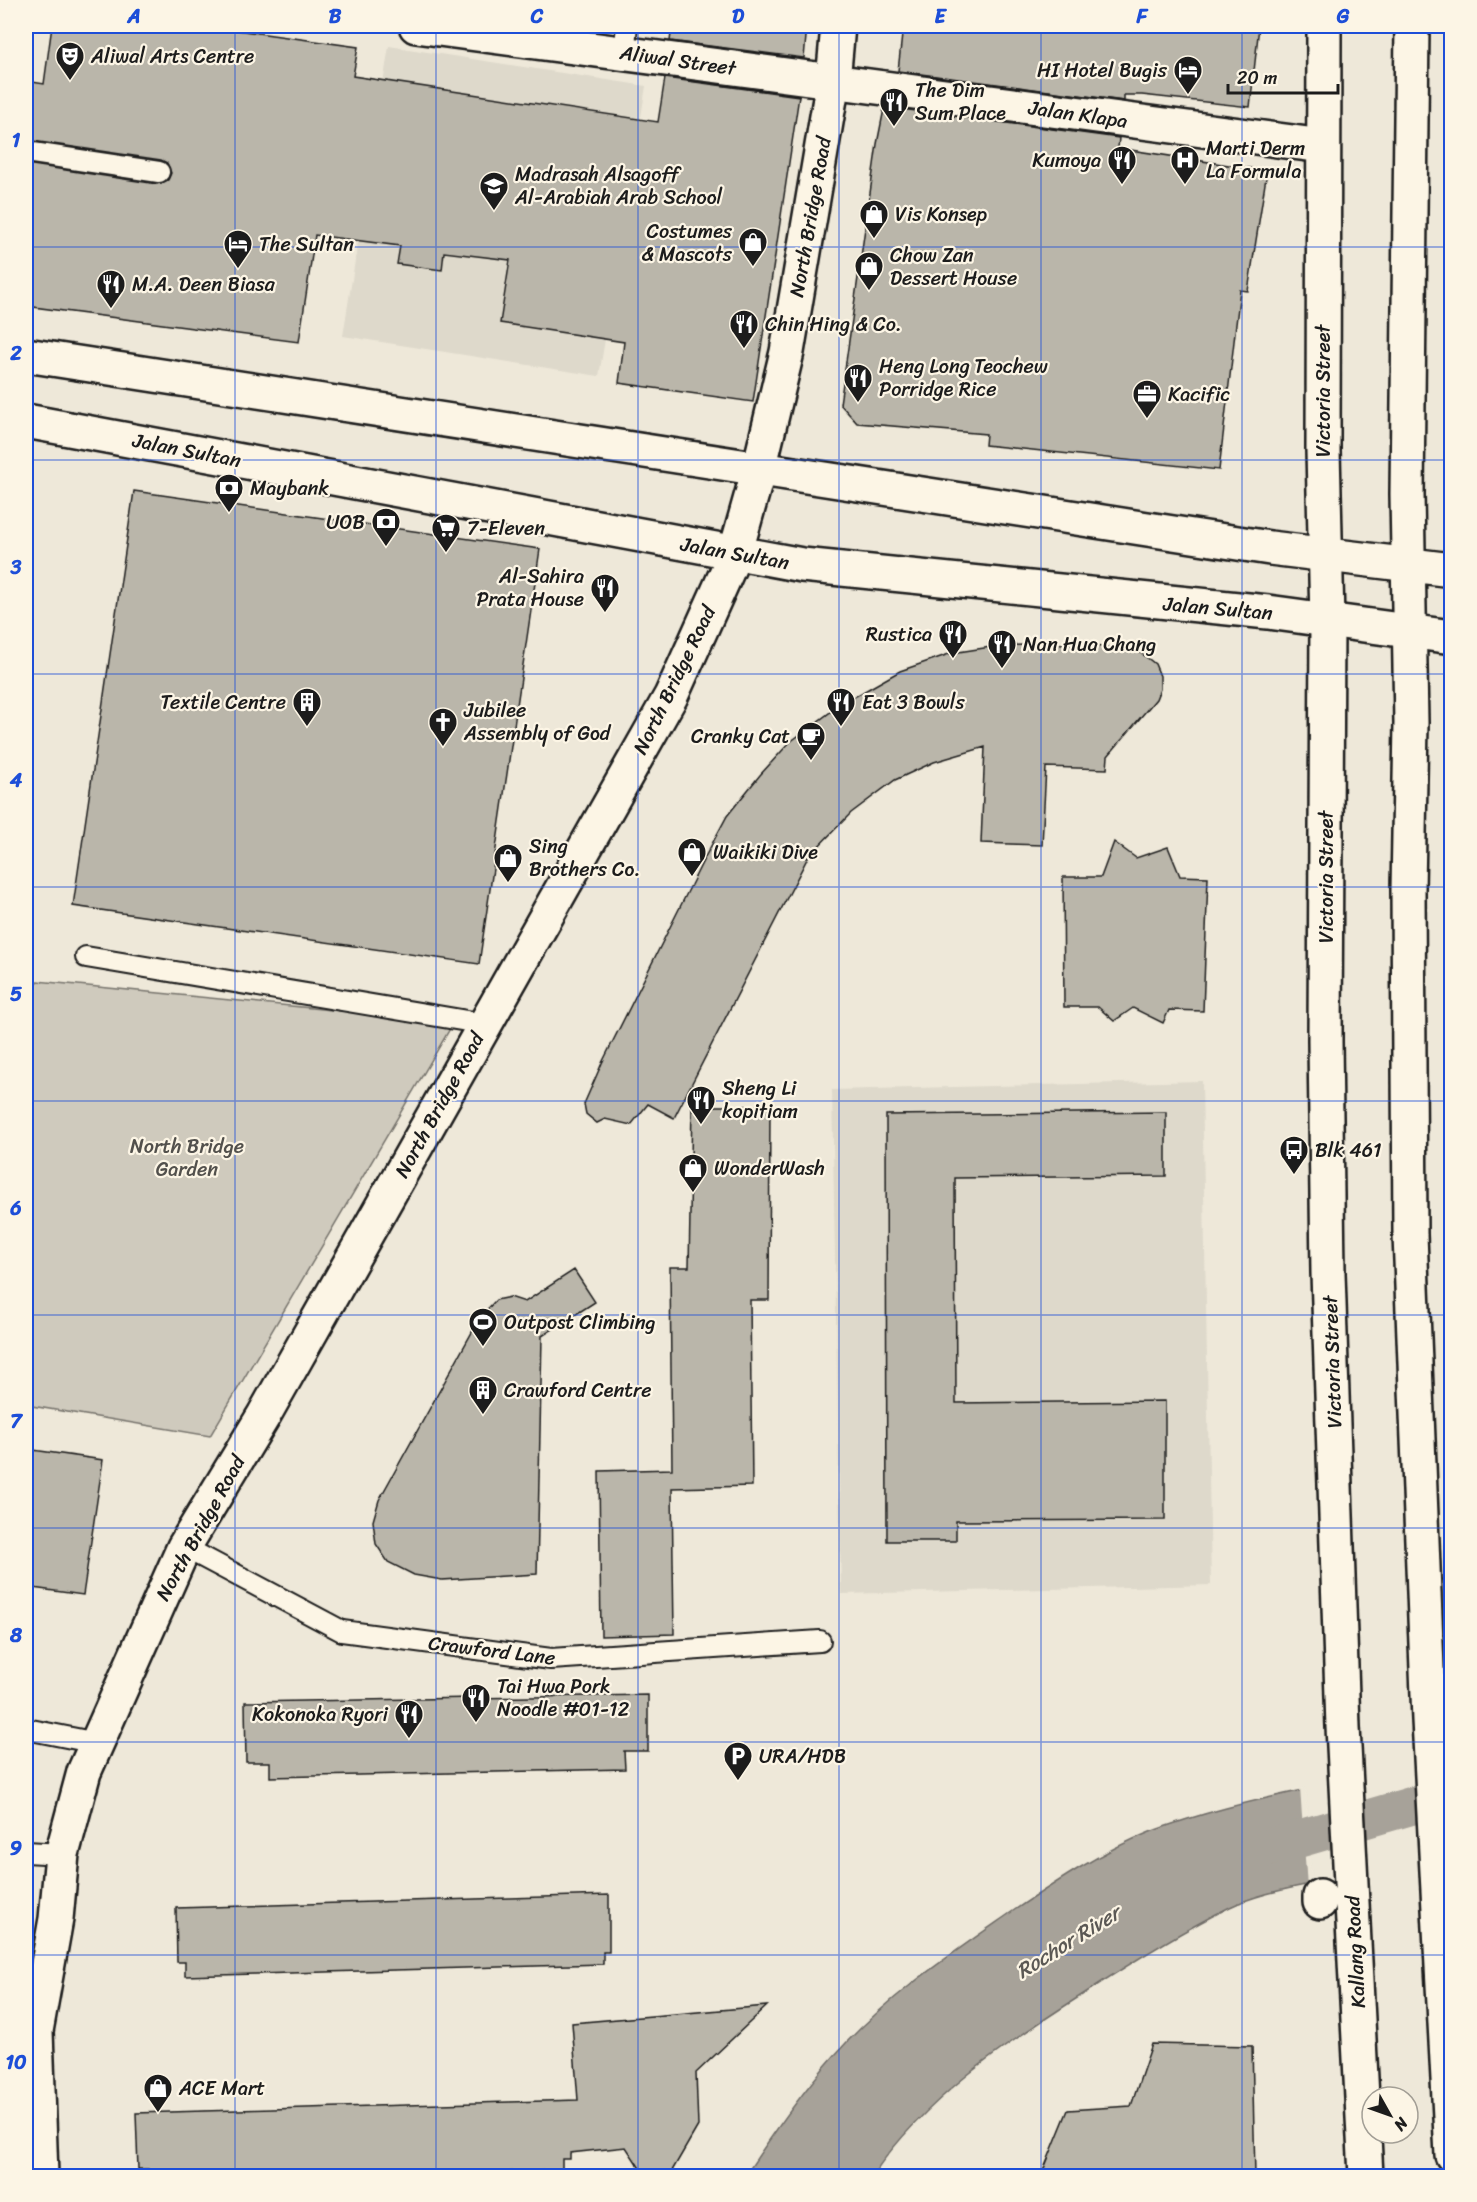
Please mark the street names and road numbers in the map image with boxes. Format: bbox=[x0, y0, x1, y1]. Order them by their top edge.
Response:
street label: Aliwal Street bbox=[617, 35, 739, 86]
street label: Jalan Klapa bbox=[1025, 90, 1130, 139]
street label: North Bridge Road bbox=[779, 133, 842, 300]
street label: Victoria Street bbox=[1306, 324, 1341, 457]
street label: Jalan Sultan bbox=[129, 423, 244, 478]
street label: Jalan Sultan bbox=[677, 527, 792, 580]
street label: Jalan Sultan bbox=[1161, 586, 1274, 631]
street label: North Bridge Road bbox=[623, 598, 726, 761]
street label: Victoria Street bbox=[1309, 810, 1344, 943]
street label: North Bridge Road bbox=[385, 1025, 495, 1185]
street label: Victoria Street bbox=[1313, 1294, 1352, 1429]
street label: North Bridge Road bbox=[146, 1448, 256, 1608]
street label: Crawford Lane bbox=[426, 1625, 557, 1676]
street label: Kallang Road bbox=[1335, 1893, 1376, 2009]

